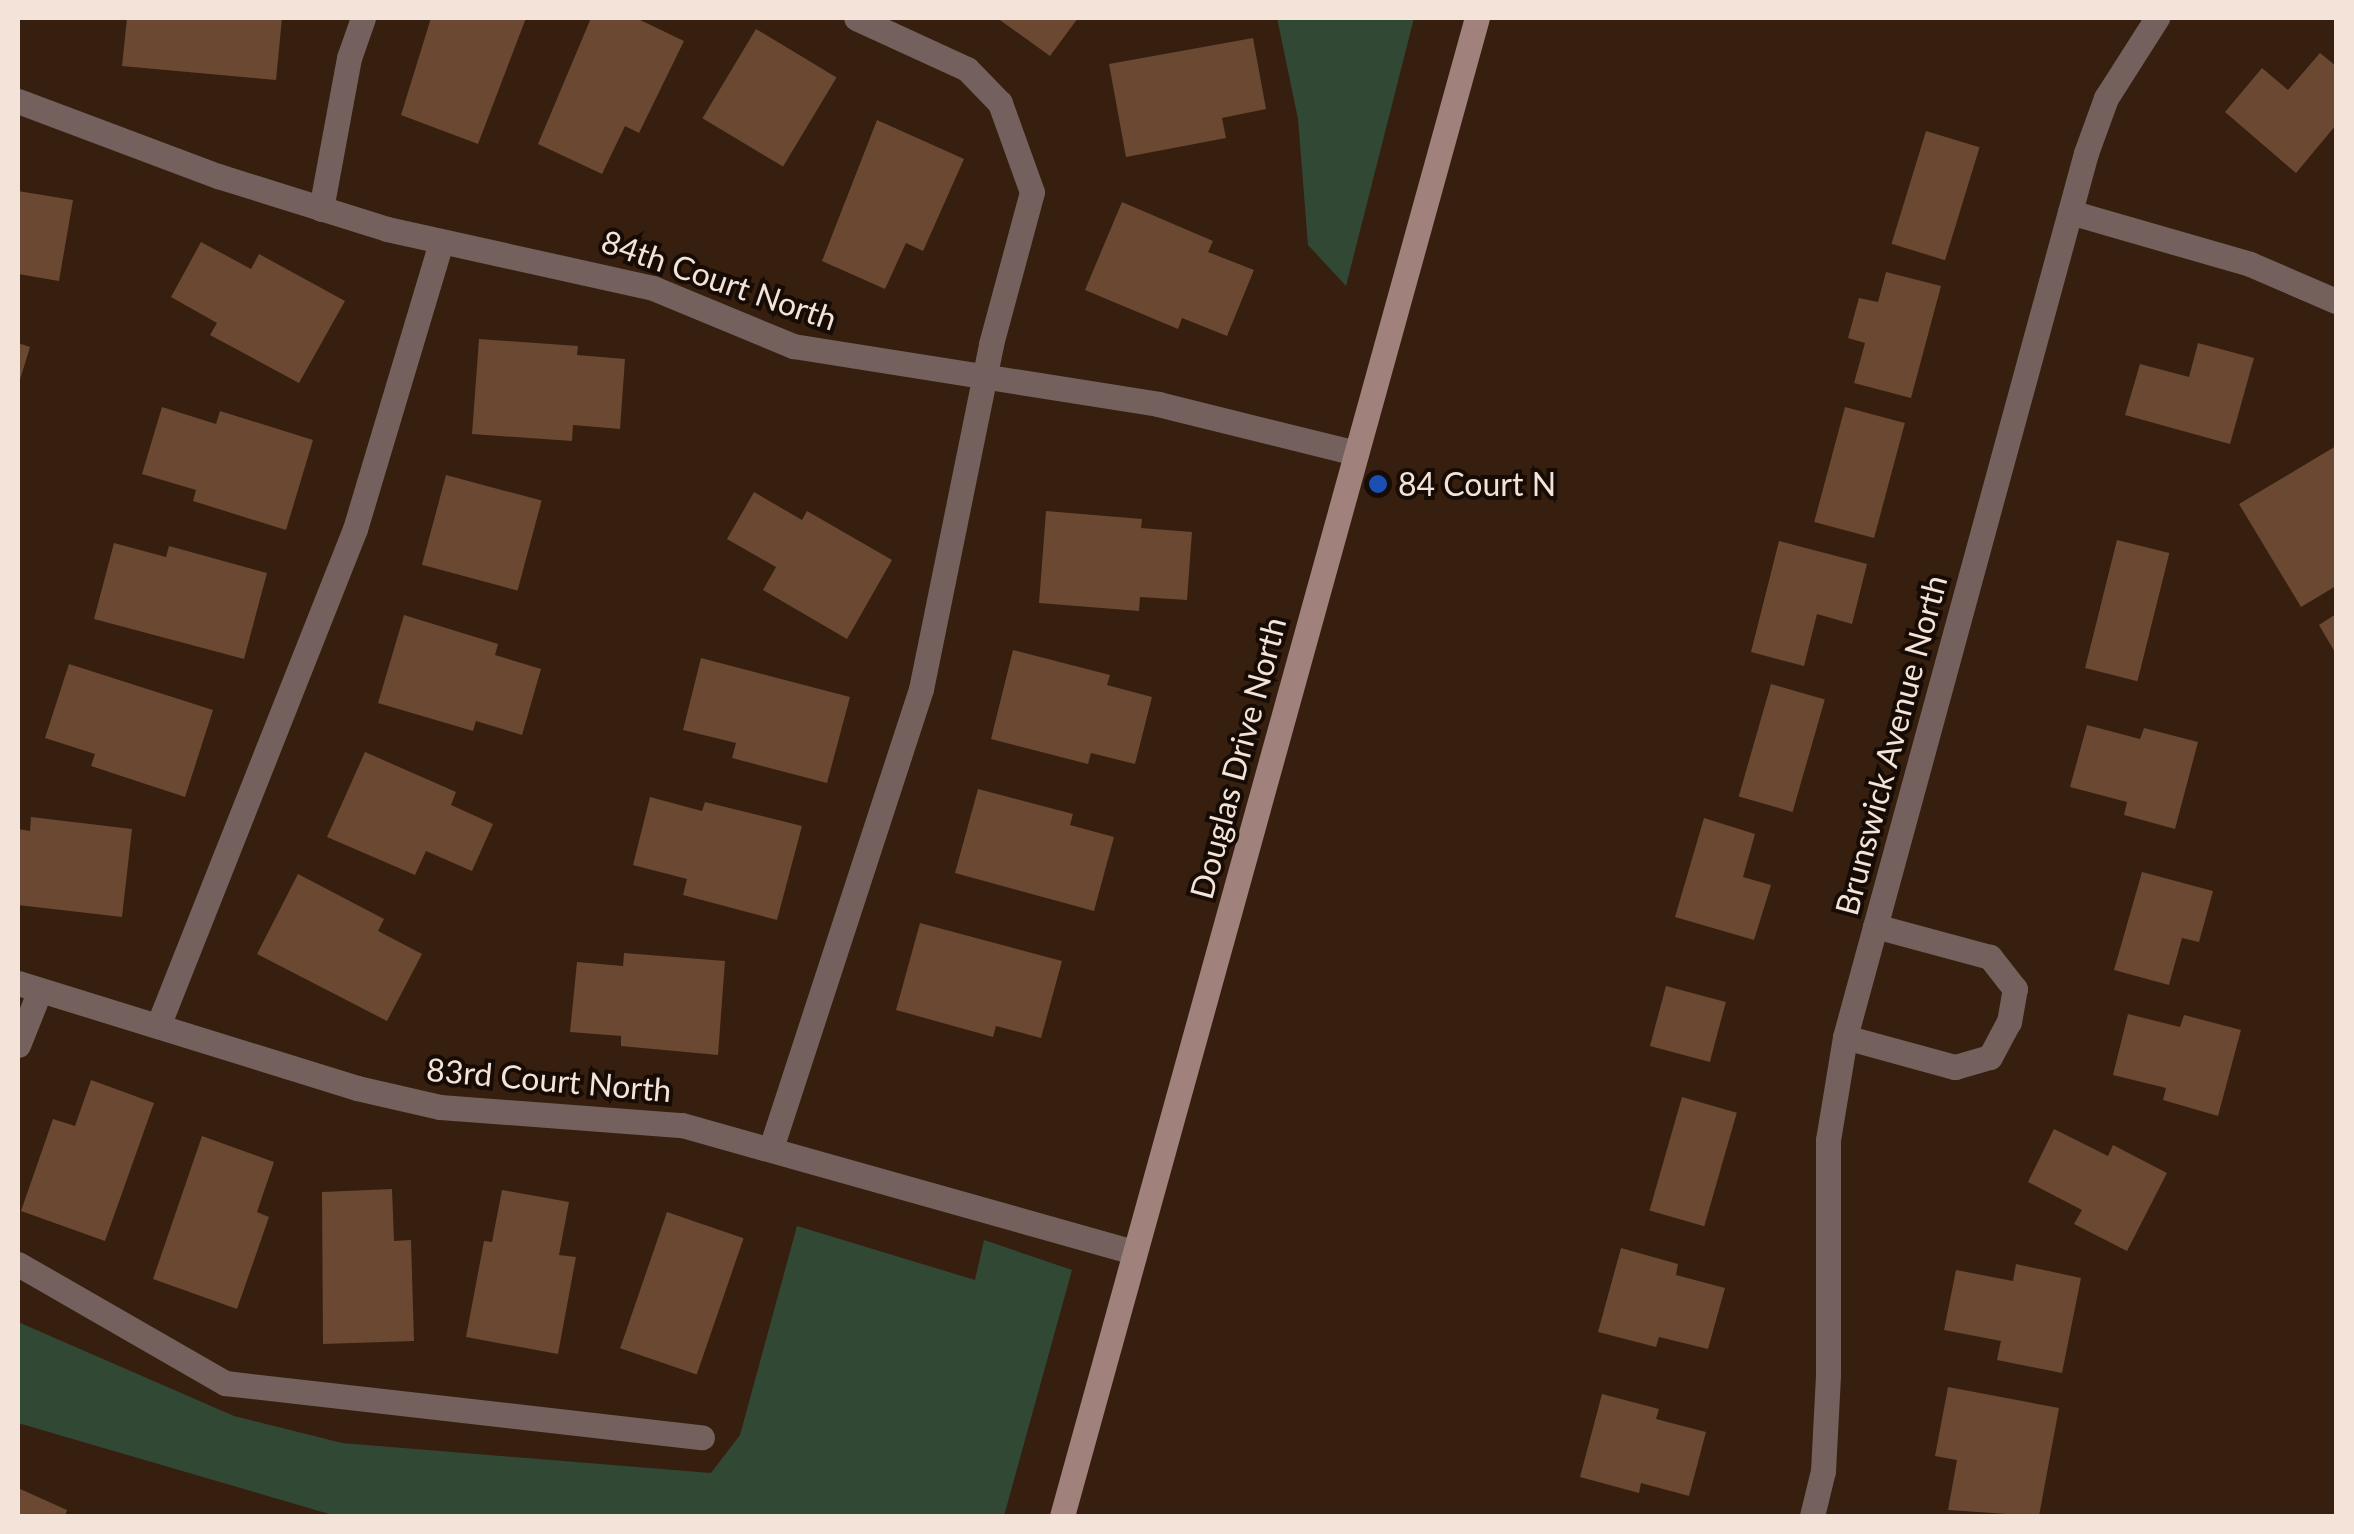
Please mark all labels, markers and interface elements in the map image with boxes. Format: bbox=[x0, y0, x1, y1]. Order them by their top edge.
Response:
street label: 84th Court North bbox=[596, 222, 842, 338]
place label: 84 Court N bbox=[1398, 465, 1556, 503]
marker: 84 Court N bbox=[1367, 473, 1389, 495]
street label: Brunswick Avenue North bbox=[1827, 570, 1955, 920]
street label: Douglas Drive North bbox=[1182, 613, 1294, 903]
street label: 83rd Court North bbox=[425, 1050, 673, 1110]

